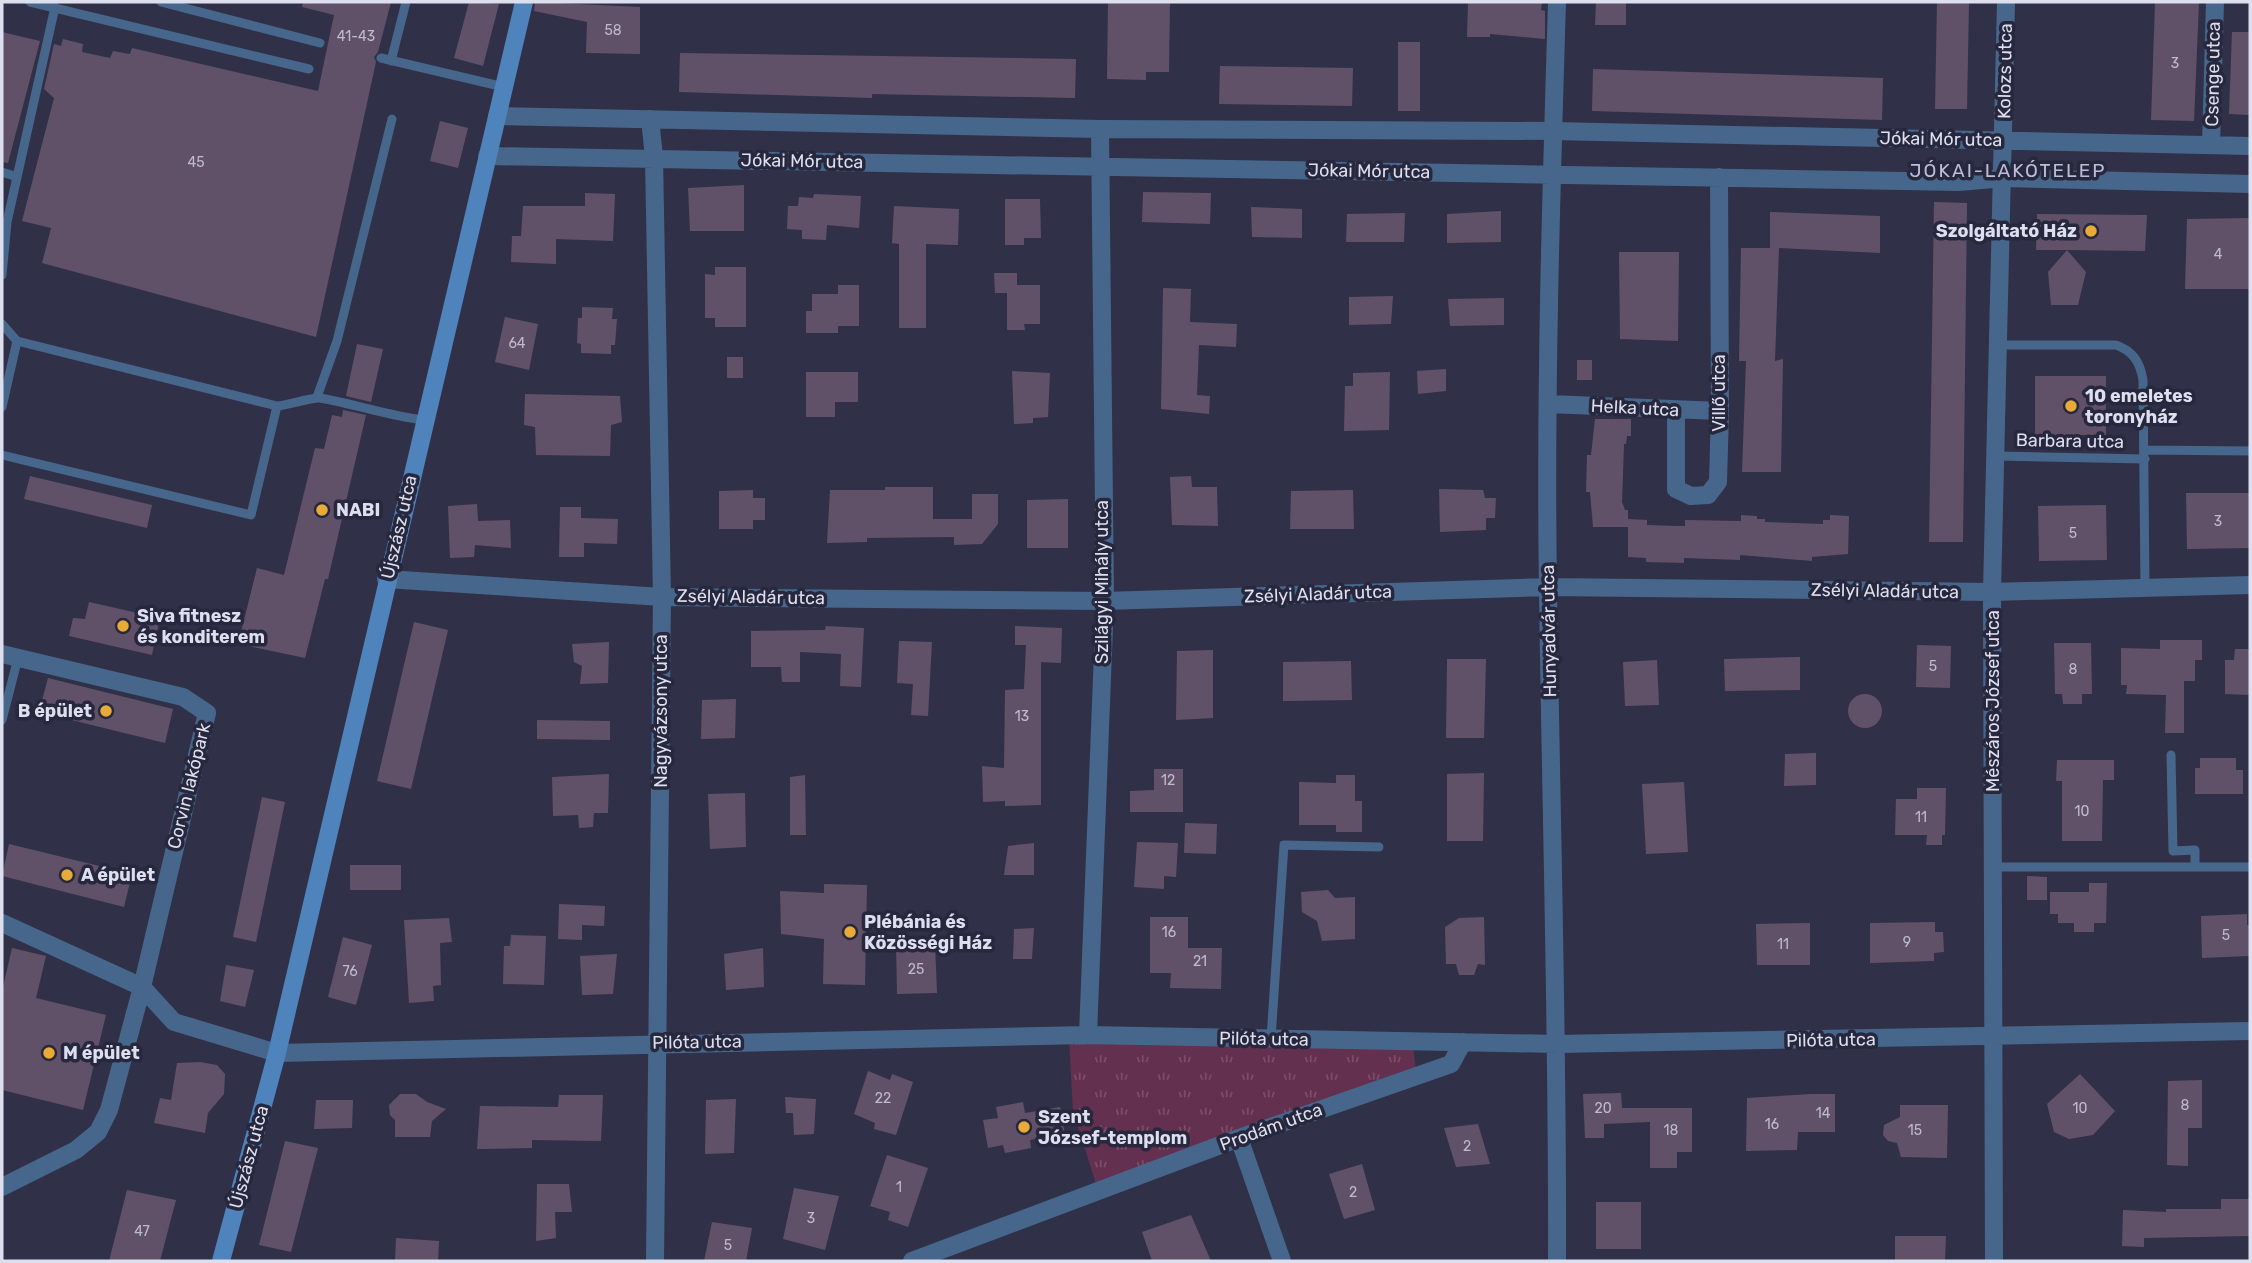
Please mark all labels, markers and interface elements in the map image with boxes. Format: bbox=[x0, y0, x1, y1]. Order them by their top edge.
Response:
street label: Csenge utca bbox=[2201, 21, 2225, 127]
house number: 58 bbox=[604, 22, 622, 39]
street label: Kolozs utca bbox=[1993, 23, 2017, 119]
house number: 41-43 bbox=[337, 28, 375, 45]
house number: 3 bbox=[2171, 55, 2179, 72]
street label: Jókai Mór utca bbox=[1879, 127, 2003, 151]
street label: Jókai Mór utca bbox=[740, 149, 864, 173]
house number: 45 bbox=[187, 154, 205, 171]
street label: Jókai Mór utca bbox=[1307, 159, 1431, 183]
district label: JÓKAI-LAKÓTELEP bbox=[1910, 159, 2106, 182]
place label: Szolgáltató Ház bbox=[1936, 220, 2077, 242]
marker: Szolgáltató Ház bbox=[2083, 223, 2099, 239]
house number: 4 bbox=[2214, 246, 2223, 263]
house number: 64 bbox=[508, 335, 526, 352]
street label: Villő utca bbox=[1708, 354, 1730, 432]
place label: 10 emeletes toronyház bbox=[2085, 385, 2193, 428]
street label: Helka utca bbox=[1590, 395, 1680, 421]
marker: 10 emeletes toronyház bbox=[2063, 398, 2079, 414]
street label: Barbara utca bbox=[2016, 429, 2124, 453]
street label: Újszász utca bbox=[376, 473, 422, 581]
place label: NABI bbox=[336, 499, 380, 521]
street label: Szilágyi Mihály utca bbox=[1091, 500, 1113, 664]
marker: NABI bbox=[314, 502, 330, 518]
house number: 3 bbox=[2214, 513, 2222, 530]
house number: 5 bbox=[2069, 525, 2077, 542]
street label: Hunyadvár utca bbox=[1537, 564, 1561, 698]
street label: Zsélyi Aladár utca bbox=[1811, 579, 1959, 603]
street label: Zsélyi Aladár utca bbox=[1244, 580, 1392, 608]
street label: Zsélyi Aladár utca bbox=[677, 585, 825, 609]
place label: Siva fitnesz és konditerem bbox=[137, 605, 265, 648]
street label: Mészáros József utca bbox=[1982, 610, 2004, 792]
marker: Siva fitnesz és konditerem bbox=[115, 618, 131, 634]
street label: Nagyvázsony utca bbox=[650, 634, 672, 788]
house number: 5 bbox=[1929, 658, 1937, 675]
house number: 8 bbox=[2069, 661, 2078, 678]
place label: B épület bbox=[18, 700, 92, 722]
marker: B épület bbox=[98, 703, 114, 719]
house number: 13 bbox=[1015, 708, 1029, 725]
street label: Corvin lakópark bbox=[163, 720, 215, 851]
house number: 12 bbox=[1161, 772, 1175, 789]
house number: 10 bbox=[2075, 803, 2090, 820]
house number: 11 bbox=[1915, 809, 1927, 826]
place label: A épület bbox=[81, 864, 155, 886]
marker: A épület bbox=[59, 867, 75, 883]
place label: Plébánia és Közösségi Ház bbox=[864, 911, 992, 954]
marker: Plébánia és Közösségi Ház bbox=[842, 924, 858, 940]
house number: 16 bbox=[1162, 924, 1176, 941]
house number: 5 bbox=[2222, 927, 2230, 944]
house number: 9 bbox=[1903, 934, 1911, 951]
house number: 11 bbox=[1777, 936, 1789, 953]
house number: 21 bbox=[1193, 953, 1207, 970]
house number: 25 bbox=[908, 961, 924, 978]
house number: 76 bbox=[342, 963, 358, 980]
street label: Pilóta utca bbox=[1219, 1027, 1309, 1051]
street label: Pilóta utca bbox=[1786, 1028, 1876, 1052]
street label: Pilóta utca bbox=[652, 1030, 742, 1054]
place label: M épület bbox=[63, 1042, 140, 1064]
marker: M épület bbox=[41, 1045, 57, 1061]
house number: 22 bbox=[875, 1090, 891, 1107]
house number: 8 bbox=[2181, 1097, 2190, 1114]
street label: Prodám utca bbox=[1217, 1098, 1325, 1156]
house number: 20 bbox=[1594, 1100, 1612, 1117]
house number: 10 bbox=[2073, 1100, 2088, 1117]
street label: Újszász utca bbox=[225, 1103, 273, 1211]
house number: 14 bbox=[1816, 1105, 1831, 1122]
place label: Szent József-templom bbox=[1038, 1106, 1187, 1149]
house number: 16 bbox=[1765, 1116, 1779, 1133]
marker: Szent József-templom bbox=[1016, 1119, 1032, 1135]
house number: 18 bbox=[1664, 1122, 1679, 1139]
house number: 15 bbox=[1908, 1122, 1922, 1139]
house number: 2 bbox=[1463, 1138, 1471, 1155]
house number: 1 bbox=[896, 1179, 902, 1196]
house number: 2 bbox=[1349, 1184, 1357, 1201]
house number: 3 bbox=[807, 1210, 815, 1227]
house number: 47 bbox=[134, 1223, 150, 1240]
house number: 5 bbox=[724, 1237, 732, 1254]

